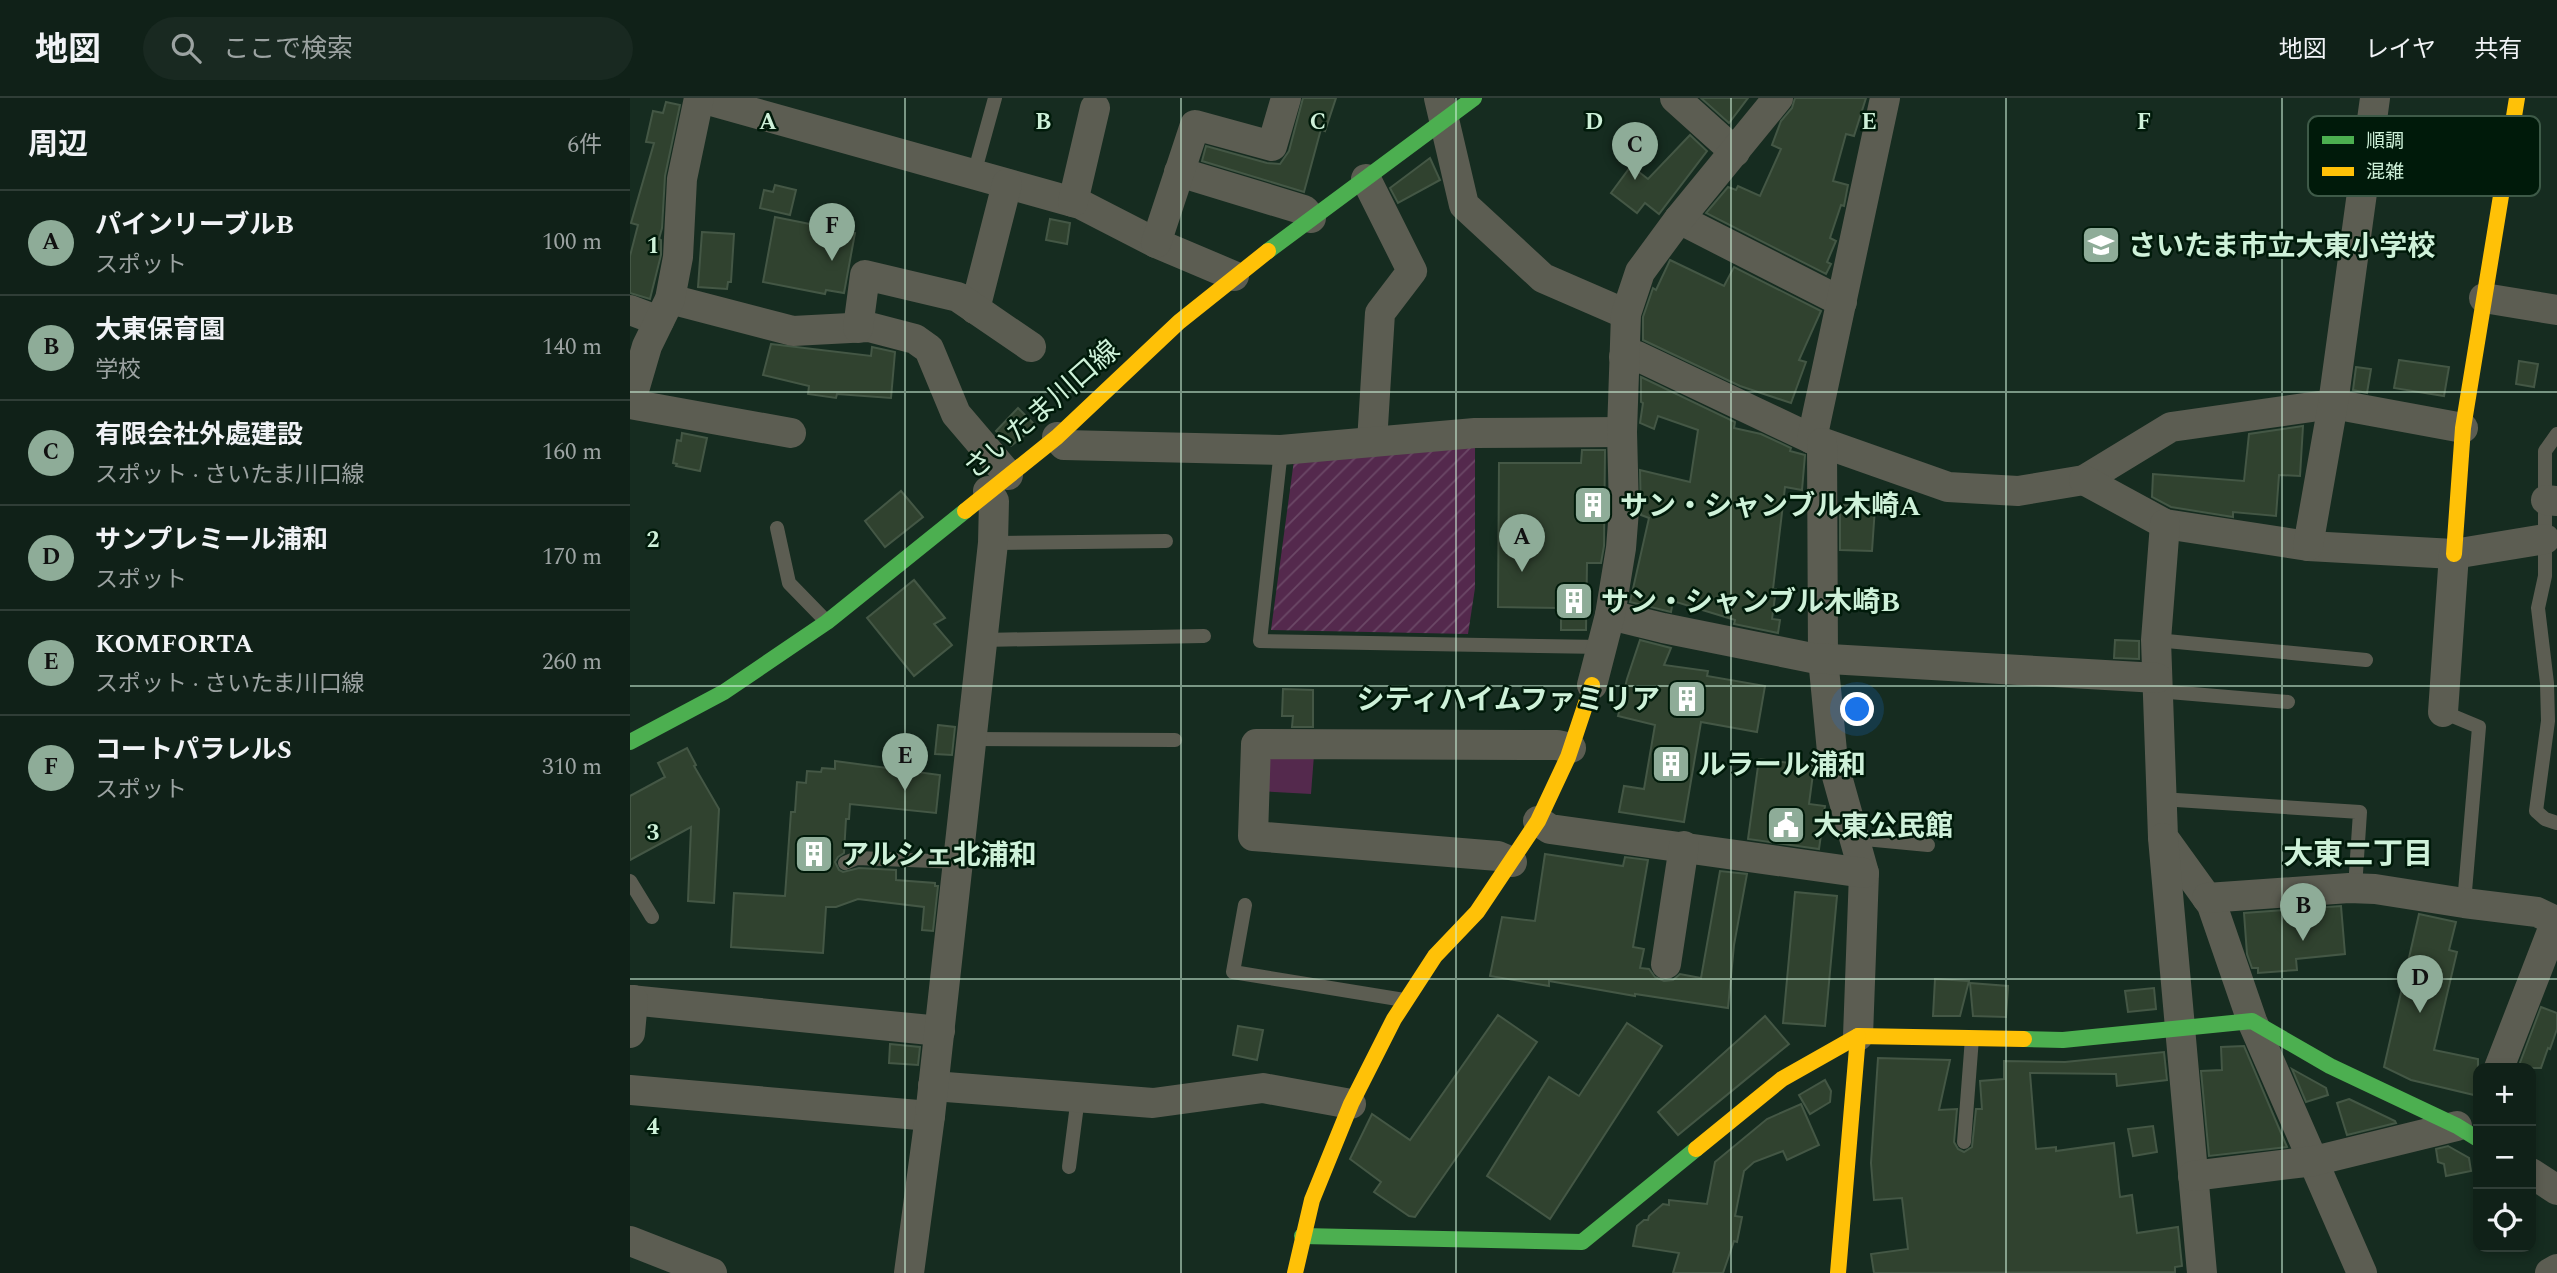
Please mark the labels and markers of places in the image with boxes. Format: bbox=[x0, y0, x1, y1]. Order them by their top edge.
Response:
pin: C bbox=[1612, 122, 1658, 180]
pin: F bbox=[809, 203, 855, 261]
school or university icon: さいたま市立大東小学校 bbox=[2080, 224, 2122, 266]
place label: さいたま市立大東小学校 bbox=[2128, 225, 2435, 268]
building icon: サン・シャンブル木崎A bbox=[1572, 484, 1614, 526]
place label: サン・シャンブル木崎A bbox=[1620, 485, 1921, 528]
pin: A bbox=[1499, 514, 1545, 572]
building icon: サン・シャンブル木崎B bbox=[1553, 580, 1595, 622]
place label: サン・シャンブル木崎B bbox=[1601, 581, 1900, 624]
building icon: シティハイムファミリア bbox=[1666, 678, 1708, 720]
place label: シティハイムファミリア bbox=[1356, 679, 1660, 722]
pin: E bbox=[882, 733, 928, 791]
building icon: ルラール浦和 bbox=[1650, 743, 1692, 785]
place label: ルラール浦和 bbox=[1698, 744, 1866, 787]
public building icon: 大東公民館 bbox=[1765, 804, 1807, 846]
place label: 大東公民館 bbox=[1813, 805, 1953, 848]
building icon: アルシェ北浦和 bbox=[793, 833, 835, 875]
place label: アルシェ北浦和 bbox=[841, 834, 1037, 877]
pin: B bbox=[2280, 883, 2326, 941]
pin: D bbox=[2397, 955, 2443, 1013]

